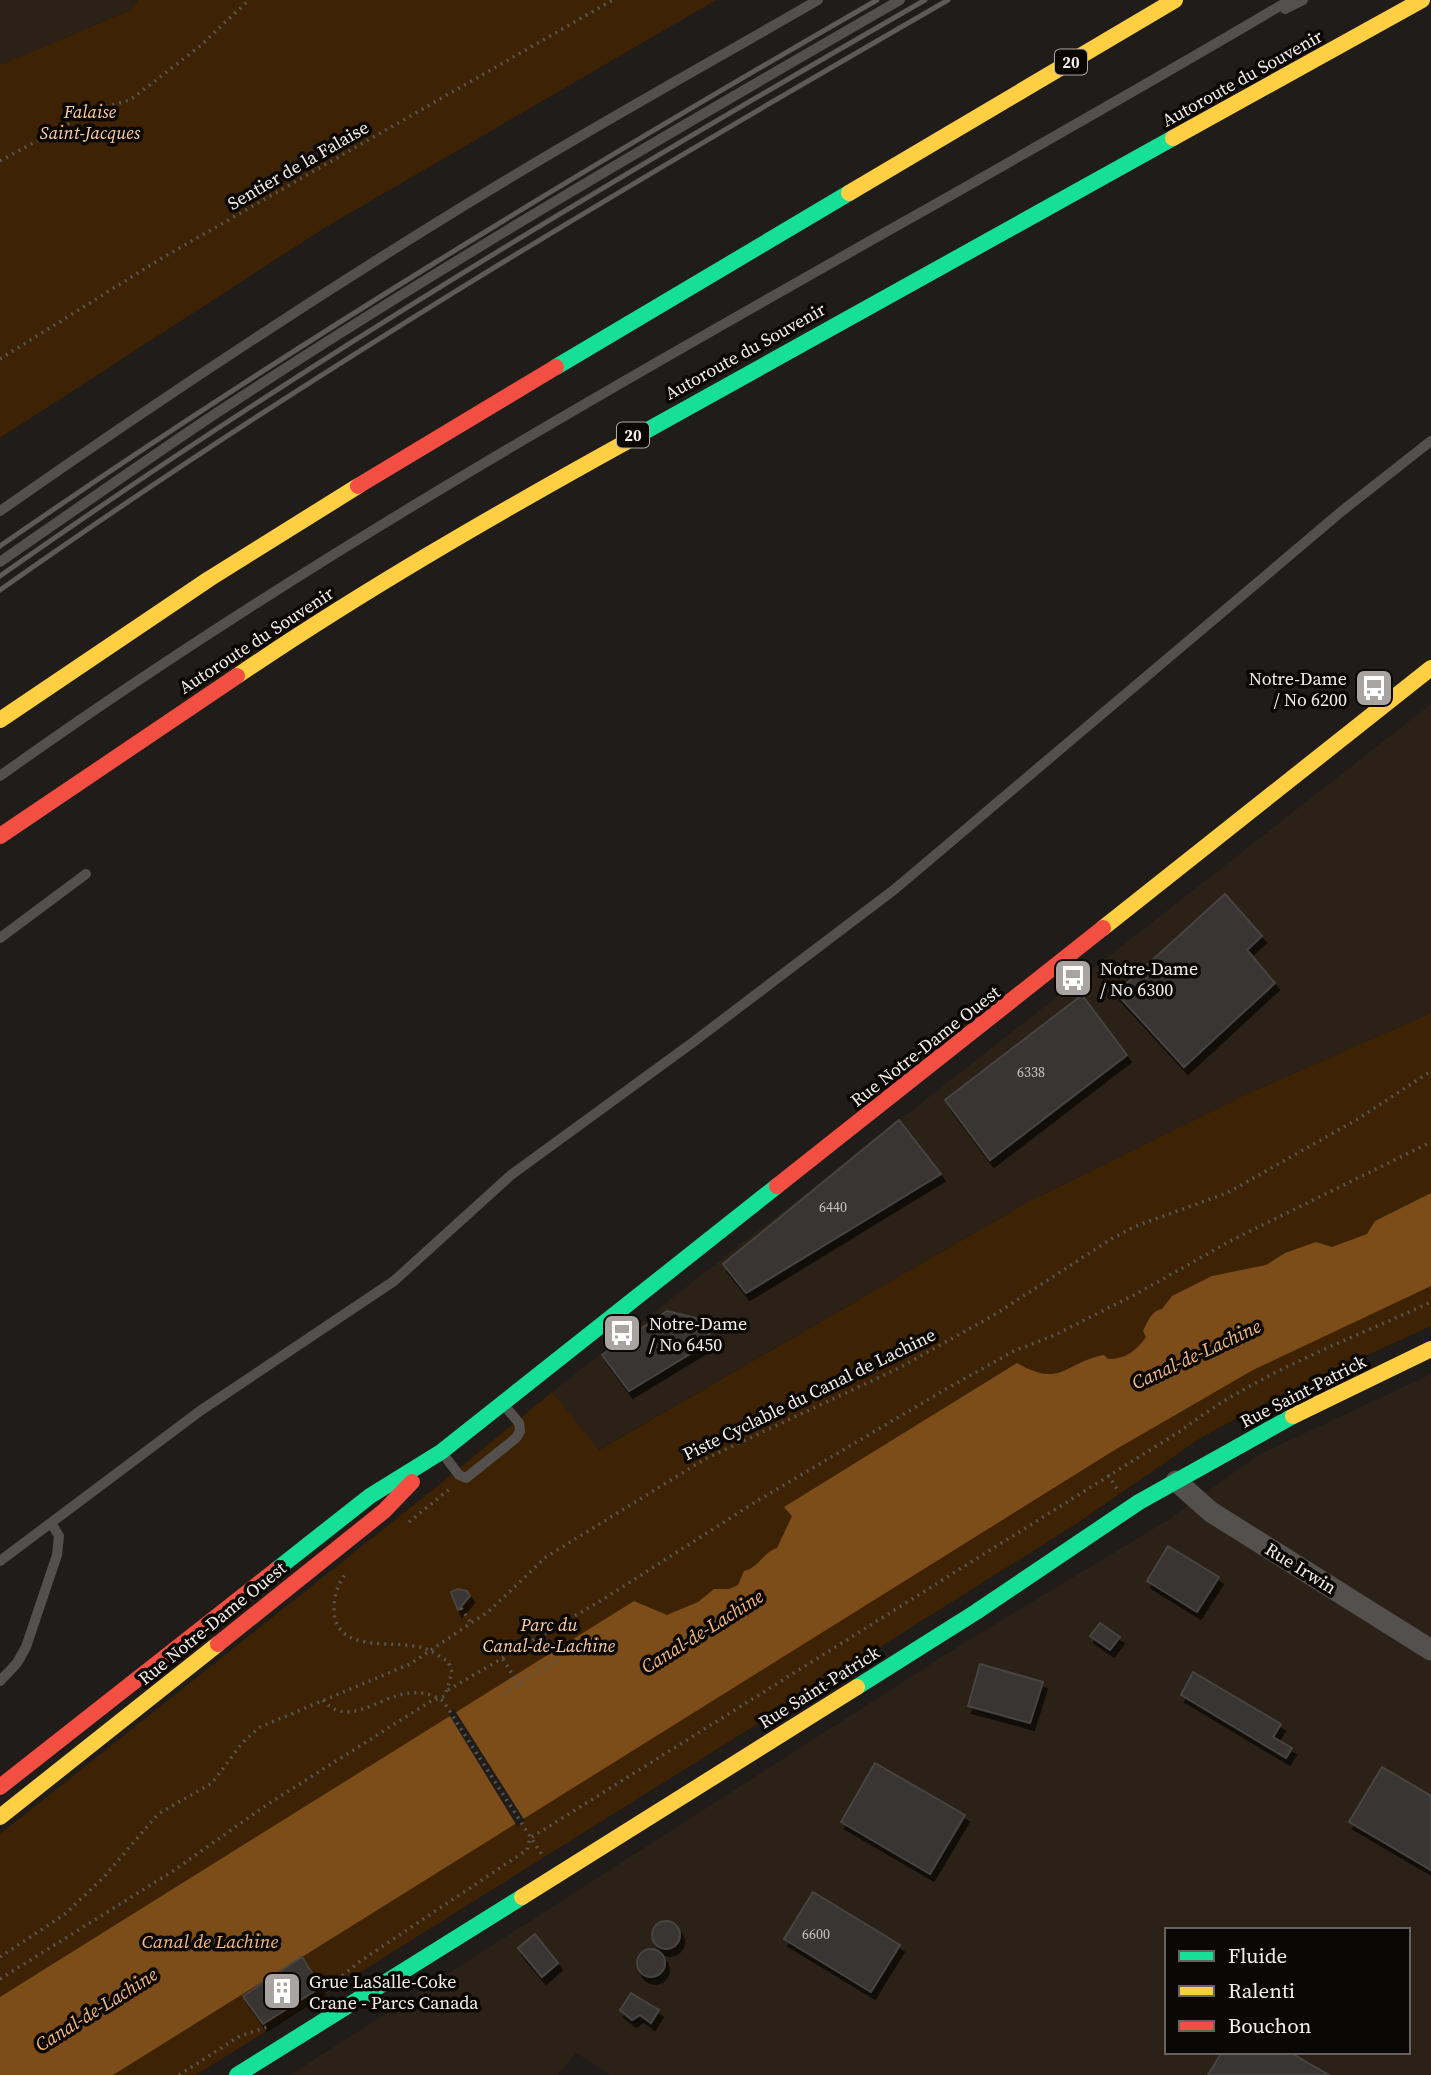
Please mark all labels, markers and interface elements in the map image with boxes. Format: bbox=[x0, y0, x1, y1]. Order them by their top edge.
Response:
street label: Autoroute du Souvenir bbox=[1157, 23, 1327, 133]
road number: 20 bbox=[1055, 50, 1087, 74]
park label: Falaise Saint-Jacques bbox=[40, 99, 141, 145]
street label: Sentier de la Falaise bbox=[223, 114, 373, 216]
street label: Autoroute du Souvenir bbox=[660, 296, 830, 406]
road number: 20 bbox=[617, 422, 649, 448]
street label: Autoroute du Souvenir bbox=[174, 580, 339, 700]
place label: Notre-Dame / No 6200 bbox=[1249, 666, 1347, 712]
bus stop icon: Notre-Dame / No 6200 bbox=[1353, 667, 1395, 709]
place label: Notre-Dame / No 6300 bbox=[1100, 956, 1198, 1002]
bus stop icon: Notre-Dame / No 6300 bbox=[1052, 957, 1094, 999]
street label: Rue Notre-Dame Ouest bbox=[845, 980, 1005, 1112]
house number: 6338 bbox=[1017, 1062, 1045, 1082]
house number: 6440 bbox=[819, 1197, 847, 1217]
place label: Notre-Dame / No 6450 bbox=[649, 1311, 747, 1357]
bus stop icon: Notre-Dame / No 6450 bbox=[601, 1312, 643, 1354]
water label: Canal-de-Lachine bbox=[1127, 1313, 1265, 1395]
street label: Piste Cyclable du Canal de Lachine bbox=[678, 1322, 940, 1466]
street label: Rue Saint-Patrick bbox=[1236, 1348, 1370, 1434]
street label: Rue Irwin bbox=[1261, 1536, 1341, 1600]
street label: Rue Notre-Dame Ouest bbox=[133, 1555, 291, 1690]
water label: Canal-de-Lachine bbox=[636, 1583, 768, 1679]
park label: Parc du Canal-de-Lachine bbox=[483, 1612, 616, 1658]
street label: Rue Saint-Patrick bbox=[754, 1640, 884, 1734]
house number: 6600 bbox=[802, 1924, 830, 1944]
water label: Canal de Lachine bbox=[142, 1928, 278, 1954]
legend bbox=[1165, 1928, 1410, 2054]
text: Fluide bbox=[1228, 1941, 1287, 1970]
water label: Canal-de-Lachine bbox=[30, 1961, 162, 2057]
place label: Grue LaSalle-Coke Crane - Parcs Canada bbox=[309, 1969, 479, 2015]
building icon: Grue LaSalle-Coke Crane - Parcs Canada bbox=[261, 1970, 303, 2012]
text: Ralenti bbox=[1228, 1976, 1295, 2005]
text: Bouchon bbox=[1228, 2011, 1312, 2040]

